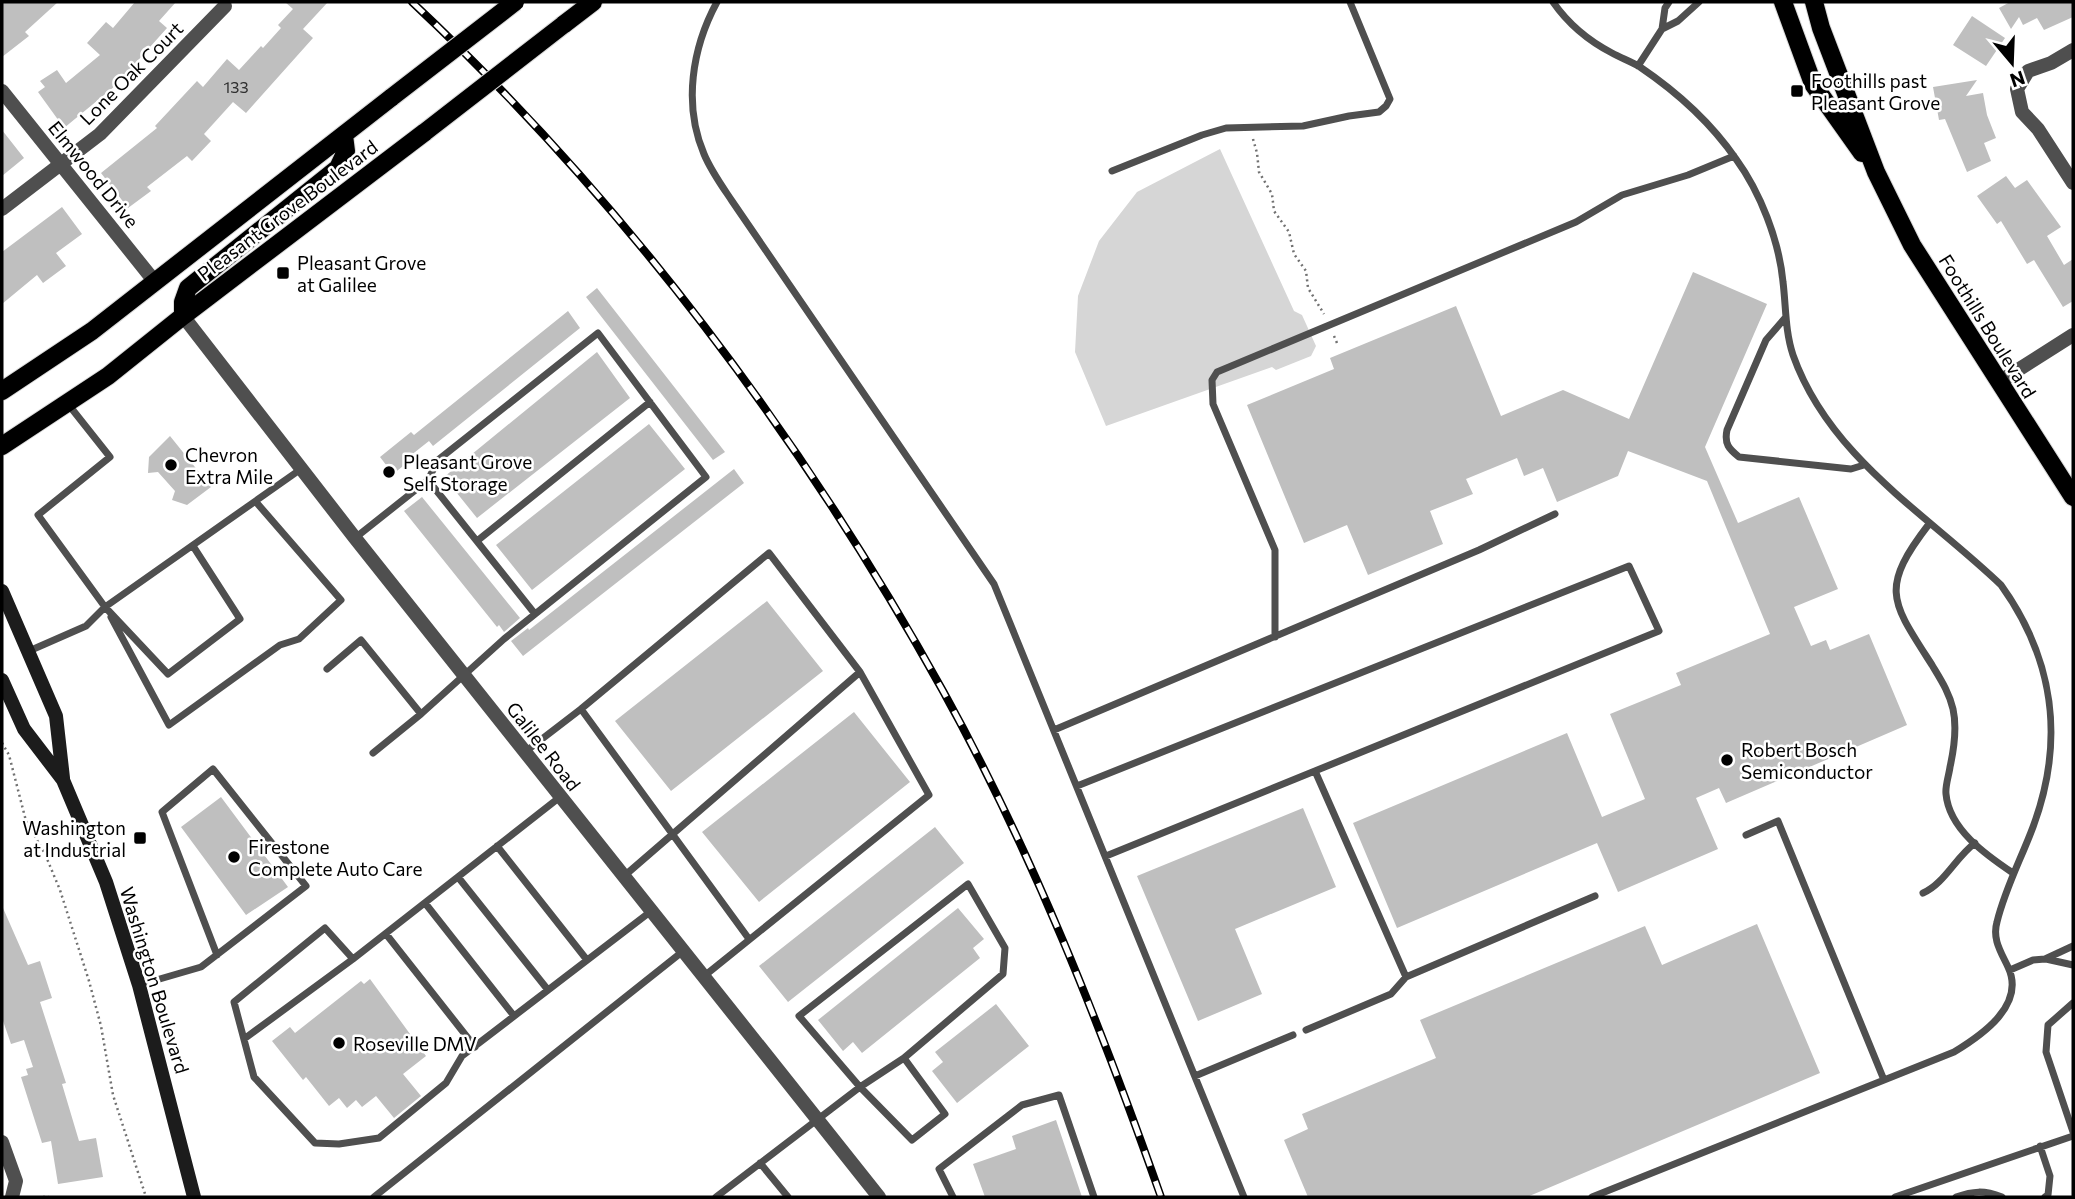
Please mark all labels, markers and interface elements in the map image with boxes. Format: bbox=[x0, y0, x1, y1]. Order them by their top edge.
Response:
street label: Lone Oak Court bbox=[75, 16, 188, 129]
north arrow bbox=[1977, 28, 2047, 98]
text: N bbox=[2007, 66, 2028, 93]
place label: Foothills past Pleasant Grove bbox=[1811, 69, 1940, 114]
house number: 133 bbox=[223, 77, 249, 96]
marker: Foothills past Pleasant Grove bbox=[1789, 83, 1805, 99]
street label: Elmwood Drive bbox=[44, 116, 144, 232]
street label: Pleasant Grove Boulevard bbox=[192, 135, 382, 285]
street label: Foothills Boulevard bbox=[1934, 250, 2042, 402]
place label: Pleasant Grove at Galilee bbox=[297, 251, 426, 296]
marker: Pleasant Grove at Galilee bbox=[275, 265, 291, 281]
place label: Chevron Extra Mile bbox=[185, 443, 273, 488]
place label: Pleasant Grove Self Storage bbox=[403, 450, 532, 495]
marker: Chevron Extra Mile bbox=[163, 457, 179, 473]
marker: Pleasant Grove Self Storage bbox=[381, 464, 397, 480]
street label: Galilee Road bbox=[502, 697, 586, 795]
place label: Robert Bosch Semiconductor bbox=[1741, 738, 1873, 783]
marker: Robert Bosch Semiconductor bbox=[1719, 752, 1735, 768]
place label: Washington at Industrial bbox=[22, 816, 126, 861]
marker: Washington at Industrial bbox=[132, 830, 148, 846]
place label: Firestone Complete Auto Care bbox=[248, 835, 423, 880]
marker: Firestone Complete Auto Care bbox=[226, 849, 242, 865]
street label: Washington Boulevard bbox=[116, 884, 194, 1076]
place label: Roseville DMV bbox=[353, 1032, 477, 1055]
marker: Roseville DMV bbox=[331, 1035, 347, 1051]

